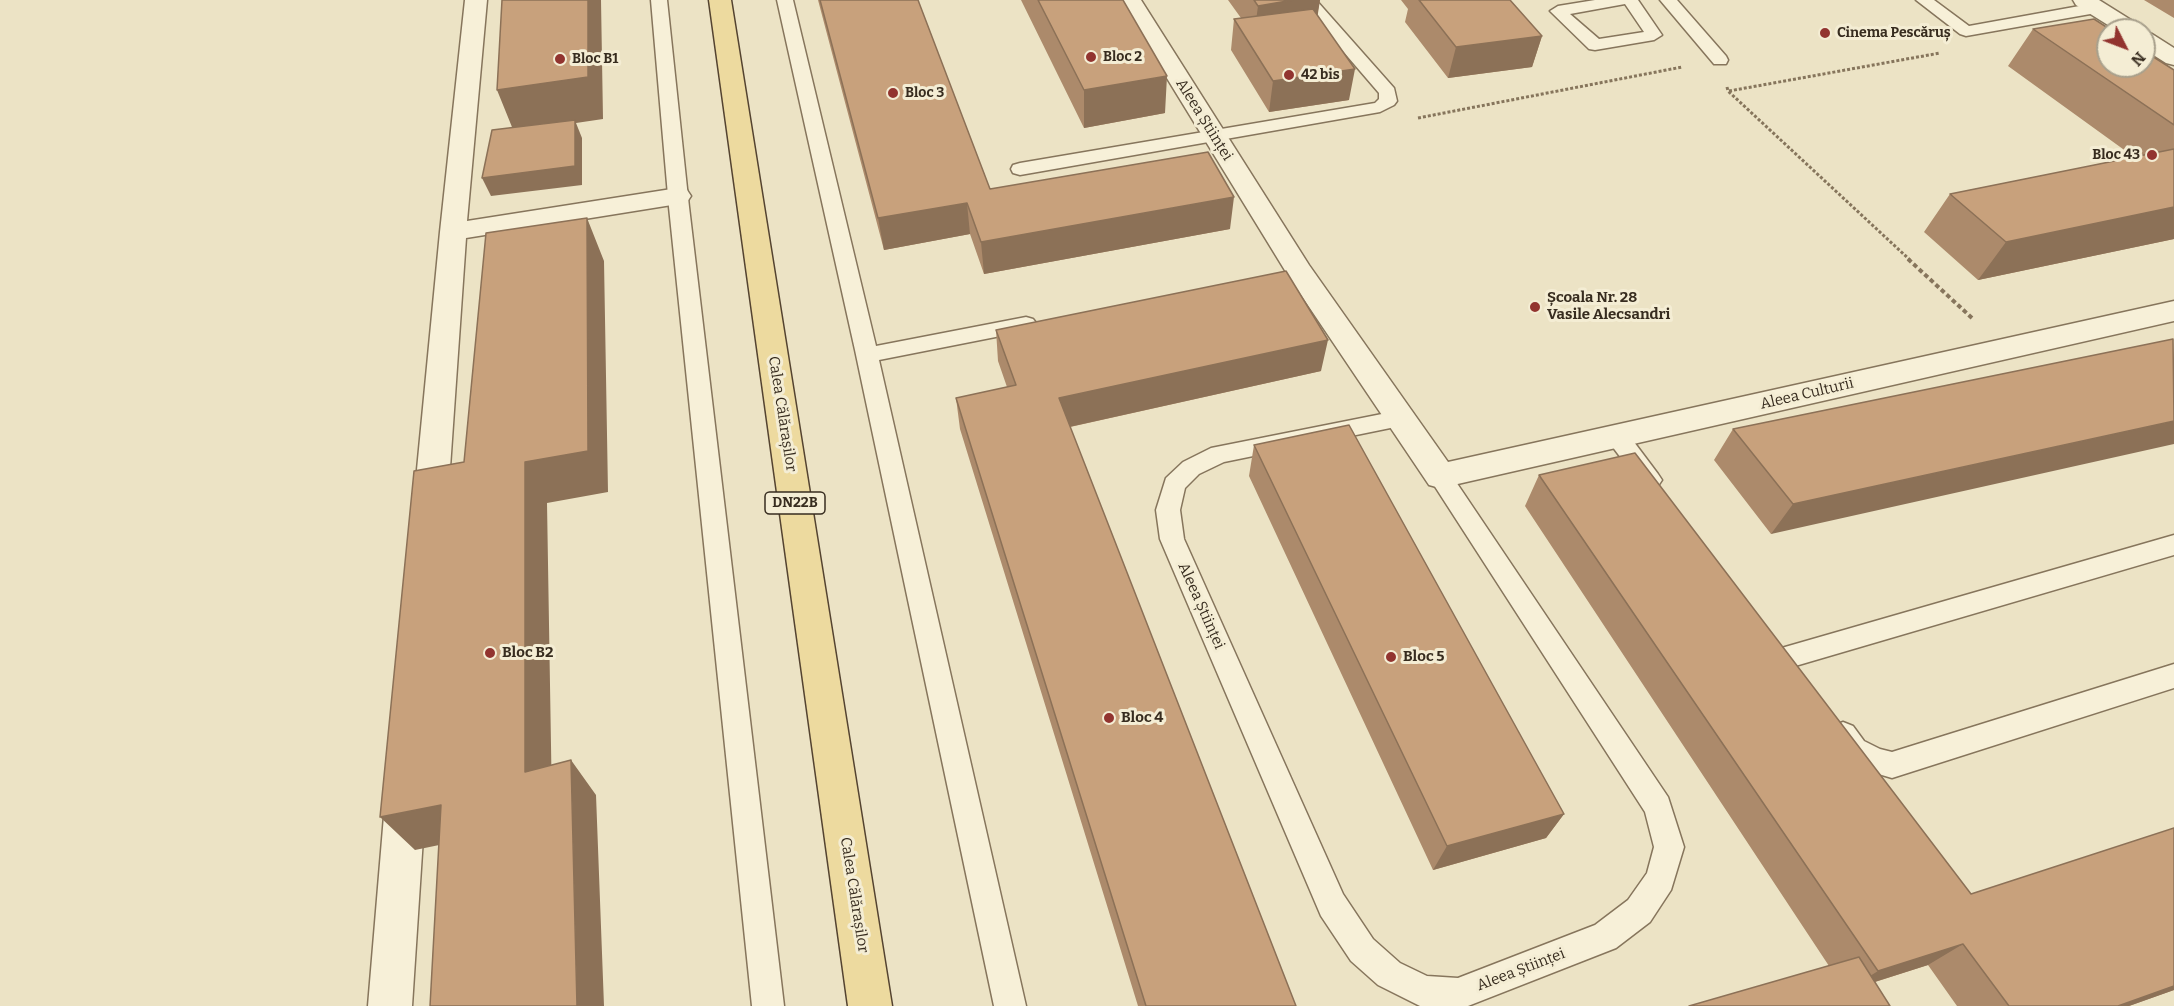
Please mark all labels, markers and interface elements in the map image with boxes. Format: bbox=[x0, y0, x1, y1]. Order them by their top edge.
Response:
north arrow bbox=[2096, 18, 2156, 78]
place label: Cinema Pescăruș bbox=[1837, 25, 1951, 41]
marker: Cinema Pescăruș bbox=[1818, 26, 1832, 40]
text: N bbox=[2127, 48, 2149, 70]
place label: Bloc 2 bbox=[1103, 49, 1142, 65]
marker: Bloc 2 bbox=[1084, 50, 1098, 64]
place label: Bloc B1 bbox=[572, 51, 618, 67]
marker: Bloc B1 bbox=[553, 52, 567, 66]
place label: 42 bis bbox=[1301, 67, 1340, 83]
marker: 42 bis bbox=[1282, 68, 1296, 82]
street label: Aleea Științei bbox=[1172, 76, 1236, 164]
place label: Bloc 3 bbox=[905, 85, 944, 101]
marker: Bloc 3 bbox=[886, 86, 900, 100]
place label: Bloc 43 bbox=[2092, 147, 2140, 163]
marker: Bloc 43 bbox=[2145, 148, 2159, 162]
place label: Școala Nr. 28 Vasile Alecsandri bbox=[1547, 289, 1670, 324]
marker: Școala Nr. 28 Vasile Alecsandri bbox=[1528, 300, 1542, 314]
street label: Calea Călărașilor bbox=[764, 355, 800, 473]
street label: Aleea Culturii bbox=[1759, 375, 1855, 413]
road number: DN22B bbox=[765, 492, 825, 514]
street label: Aleea Științei bbox=[1174, 560, 1228, 652]
place label: Bloc B2 bbox=[502, 644, 553, 662]
marker: Bloc B2 bbox=[483, 646, 497, 660]
place label: Bloc 5 bbox=[1403, 648, 1445, 666]
marker: Bloc 5 bbox=[1384, 650, 1398, 664]
place label: Bloc 4 bbox=[1121, 709, 1163, 727]
marker: Bloc 4 bbox=[1102, 711, 1116, 725]
street label: Calea Călărașilor bbox=[836, 836, 872, 954]
street label: Aleea Științei bbox=[1474, 945, 1568, 995]

